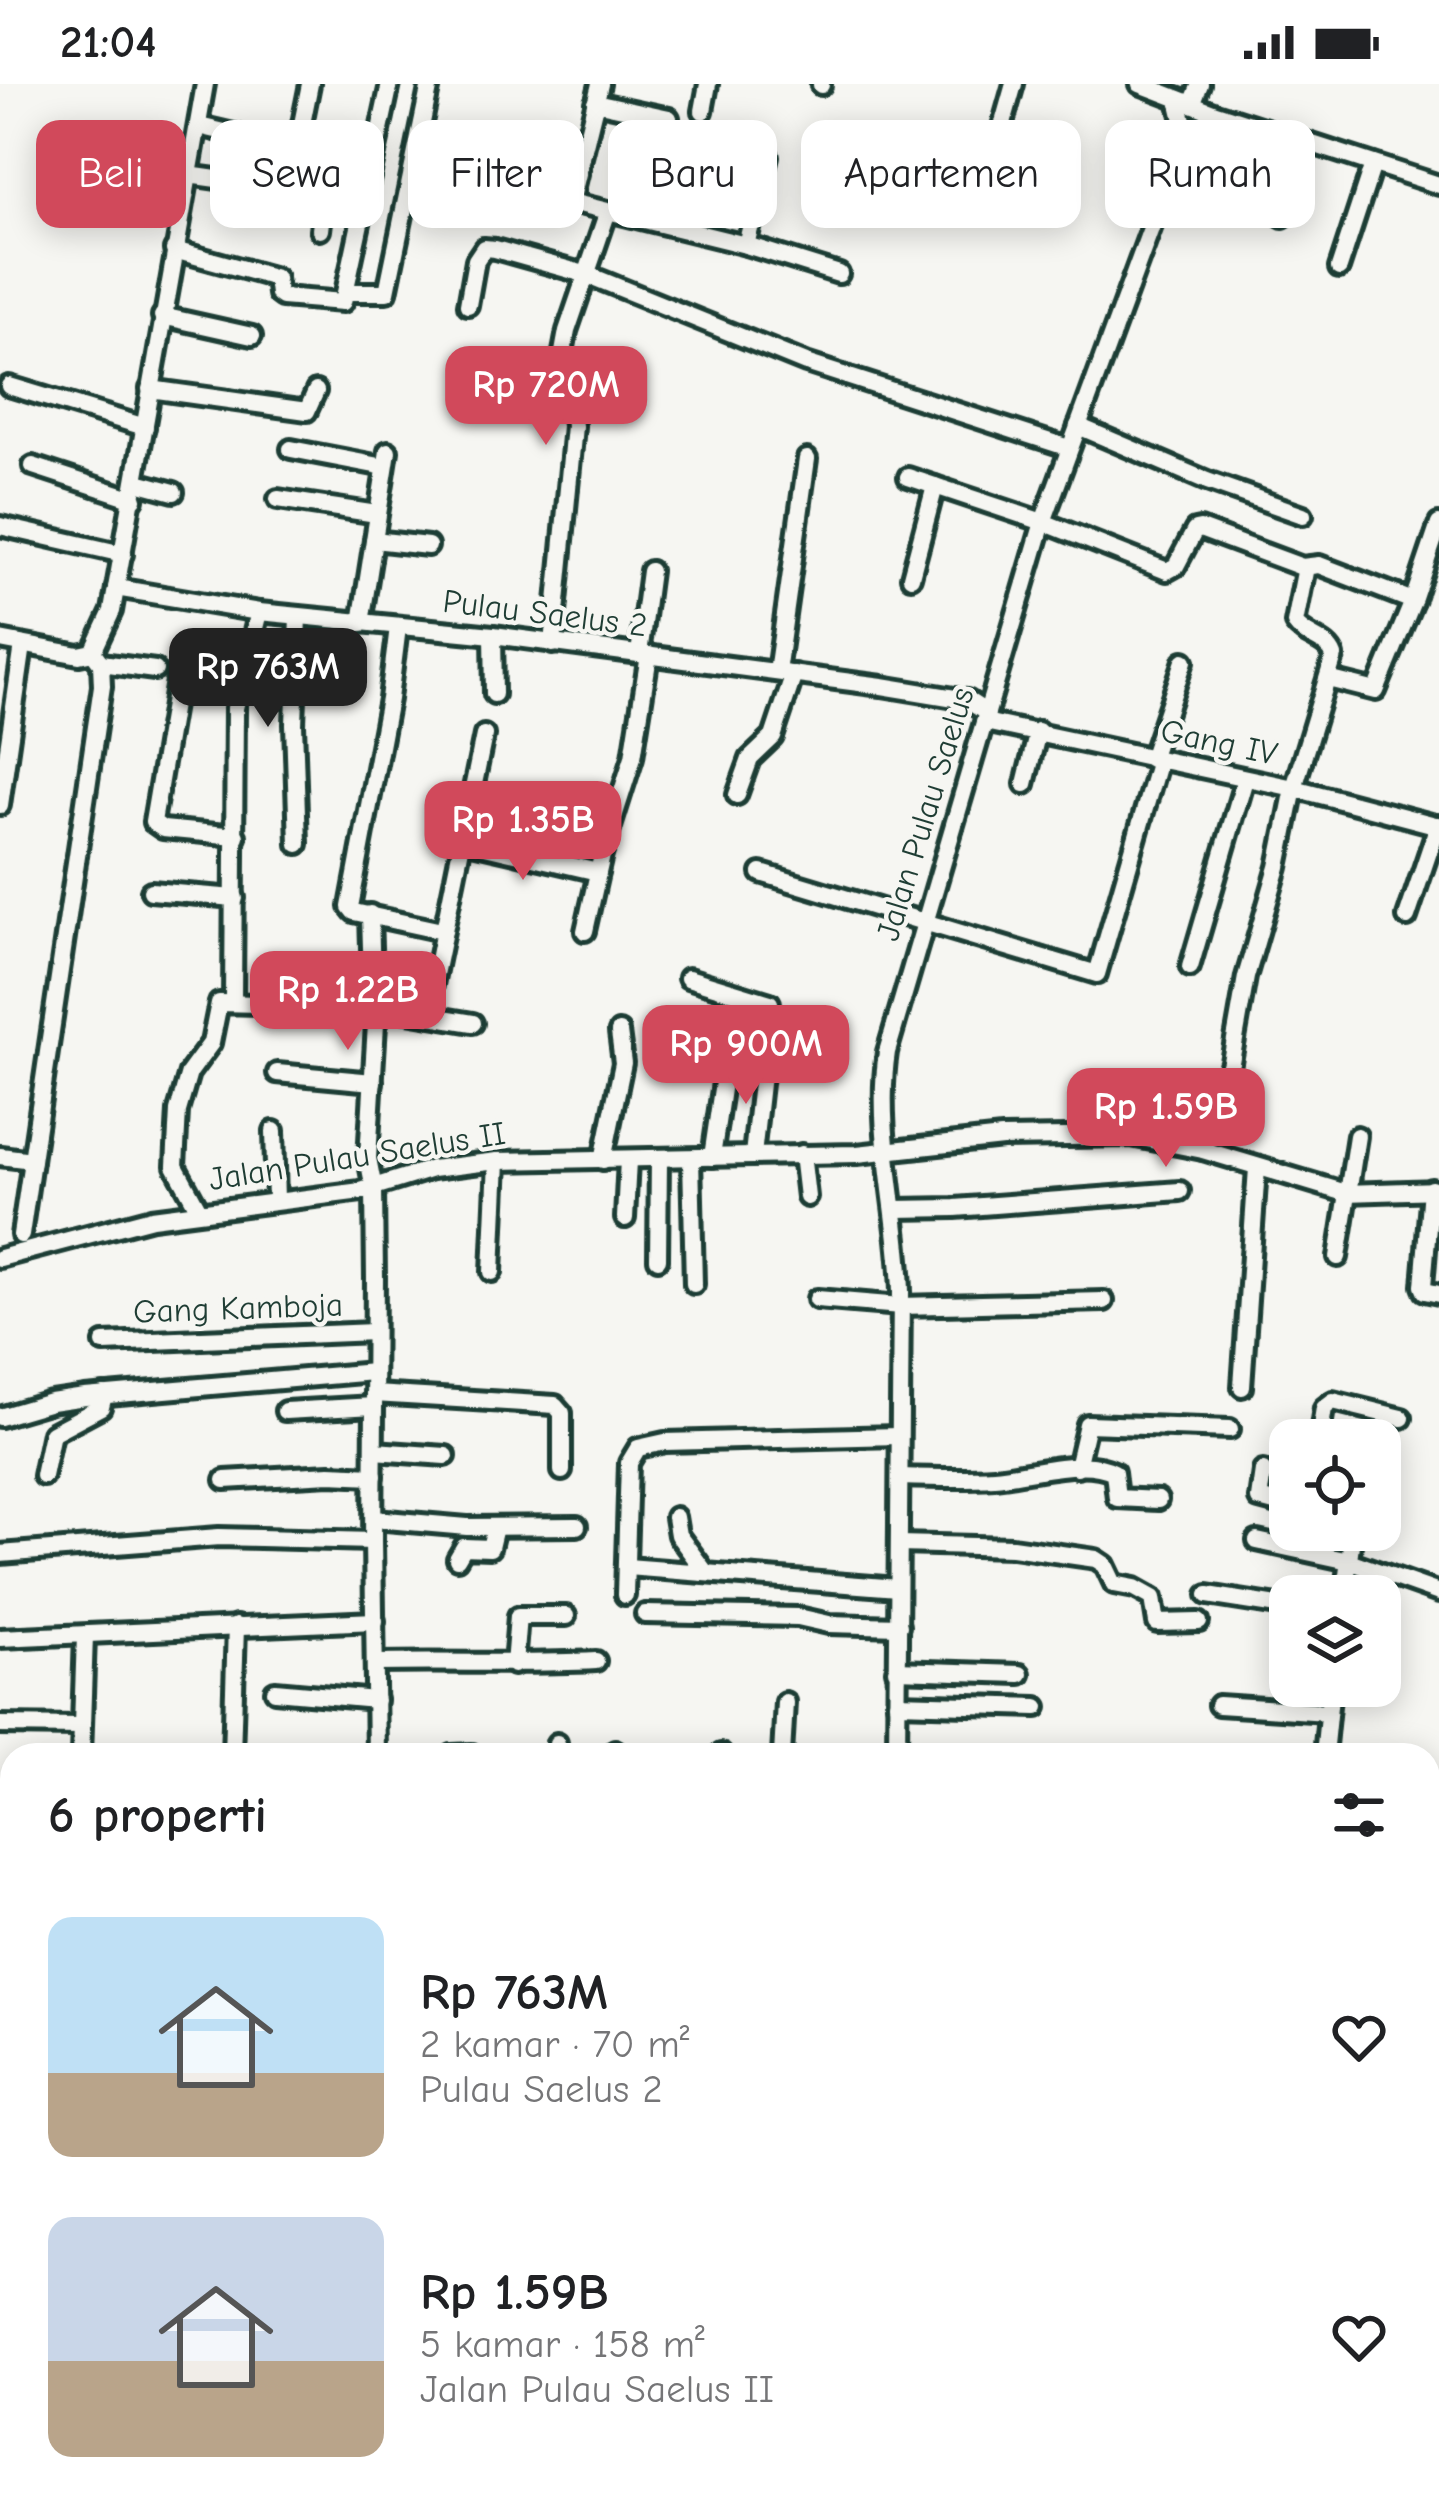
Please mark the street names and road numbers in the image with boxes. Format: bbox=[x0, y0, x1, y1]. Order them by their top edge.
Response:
street label: Pulau Saelus 2 bbox=[441, 582, 649, 644]
street label: Jalan Pulau Saelus bbox=[868, 683, 982, 945]
street label: Gang IV bbox=[1157, 711, 1281, 773]
street label: Jalan Pulau Saelus II bbox=[206, 1114, 508, 1198]
street label: Gang Kamboja bbox=[132, 1285, 344, 1331]

